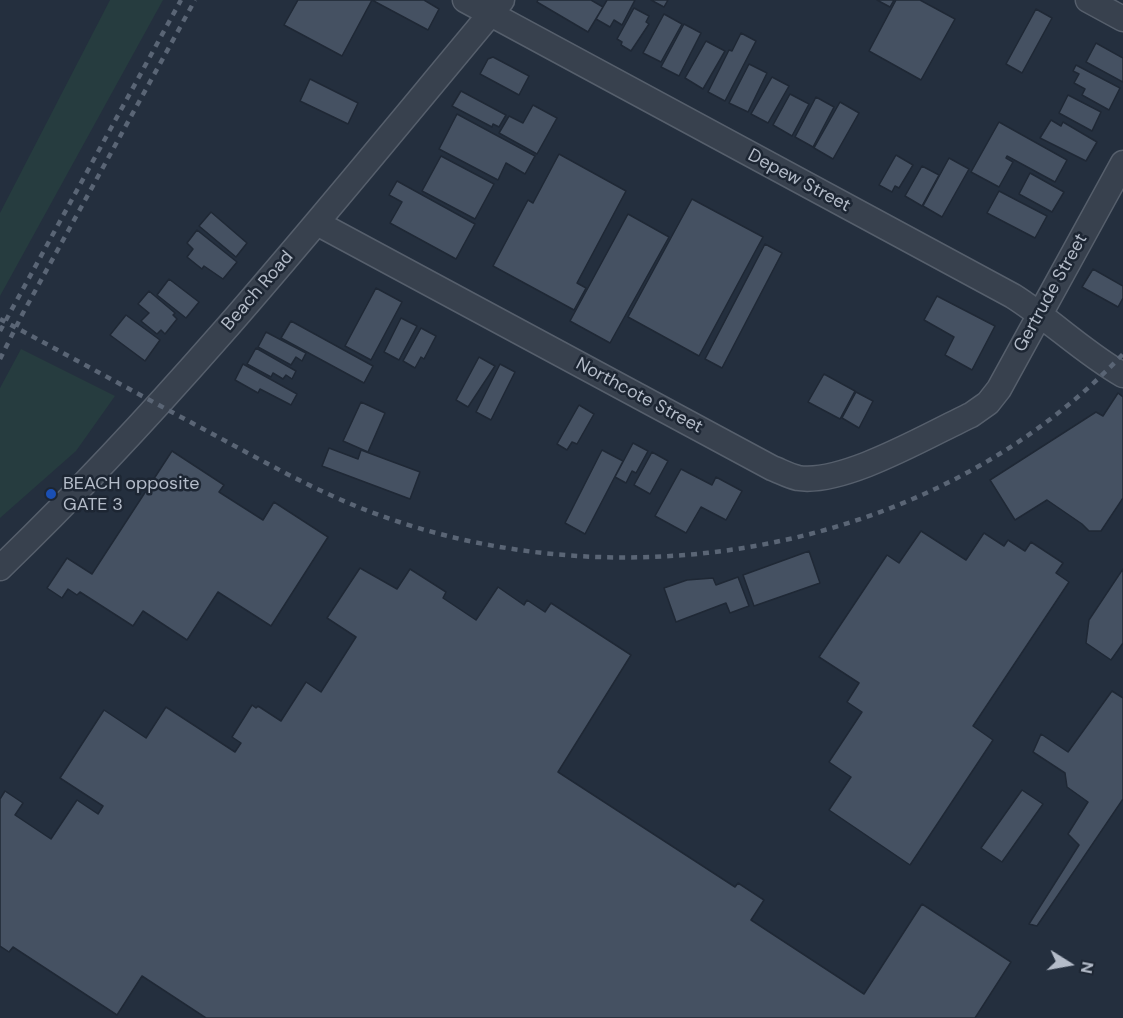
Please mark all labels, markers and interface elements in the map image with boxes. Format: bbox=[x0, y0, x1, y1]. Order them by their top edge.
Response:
street label: Depew Street bbox=[744, 145, 854, 217]
street label: Gertrude Street bbox=[1010, 230, 1092, 356]
street label: Beach Road bbox=[218, 247, 298, 335]
street label: Northcote Street bbox=[572, 353, 706, 439]
place label: BEACH opposite GATE 3 bbox=[63, 473, 199, 516]
marker: BEACH opposite GATE 3 bbox=[44, 487, 58, 501]
north arrow bbox=[1039, 934, 1099, 994]
text: N bbox=[1076, 960, 1099, 975]

